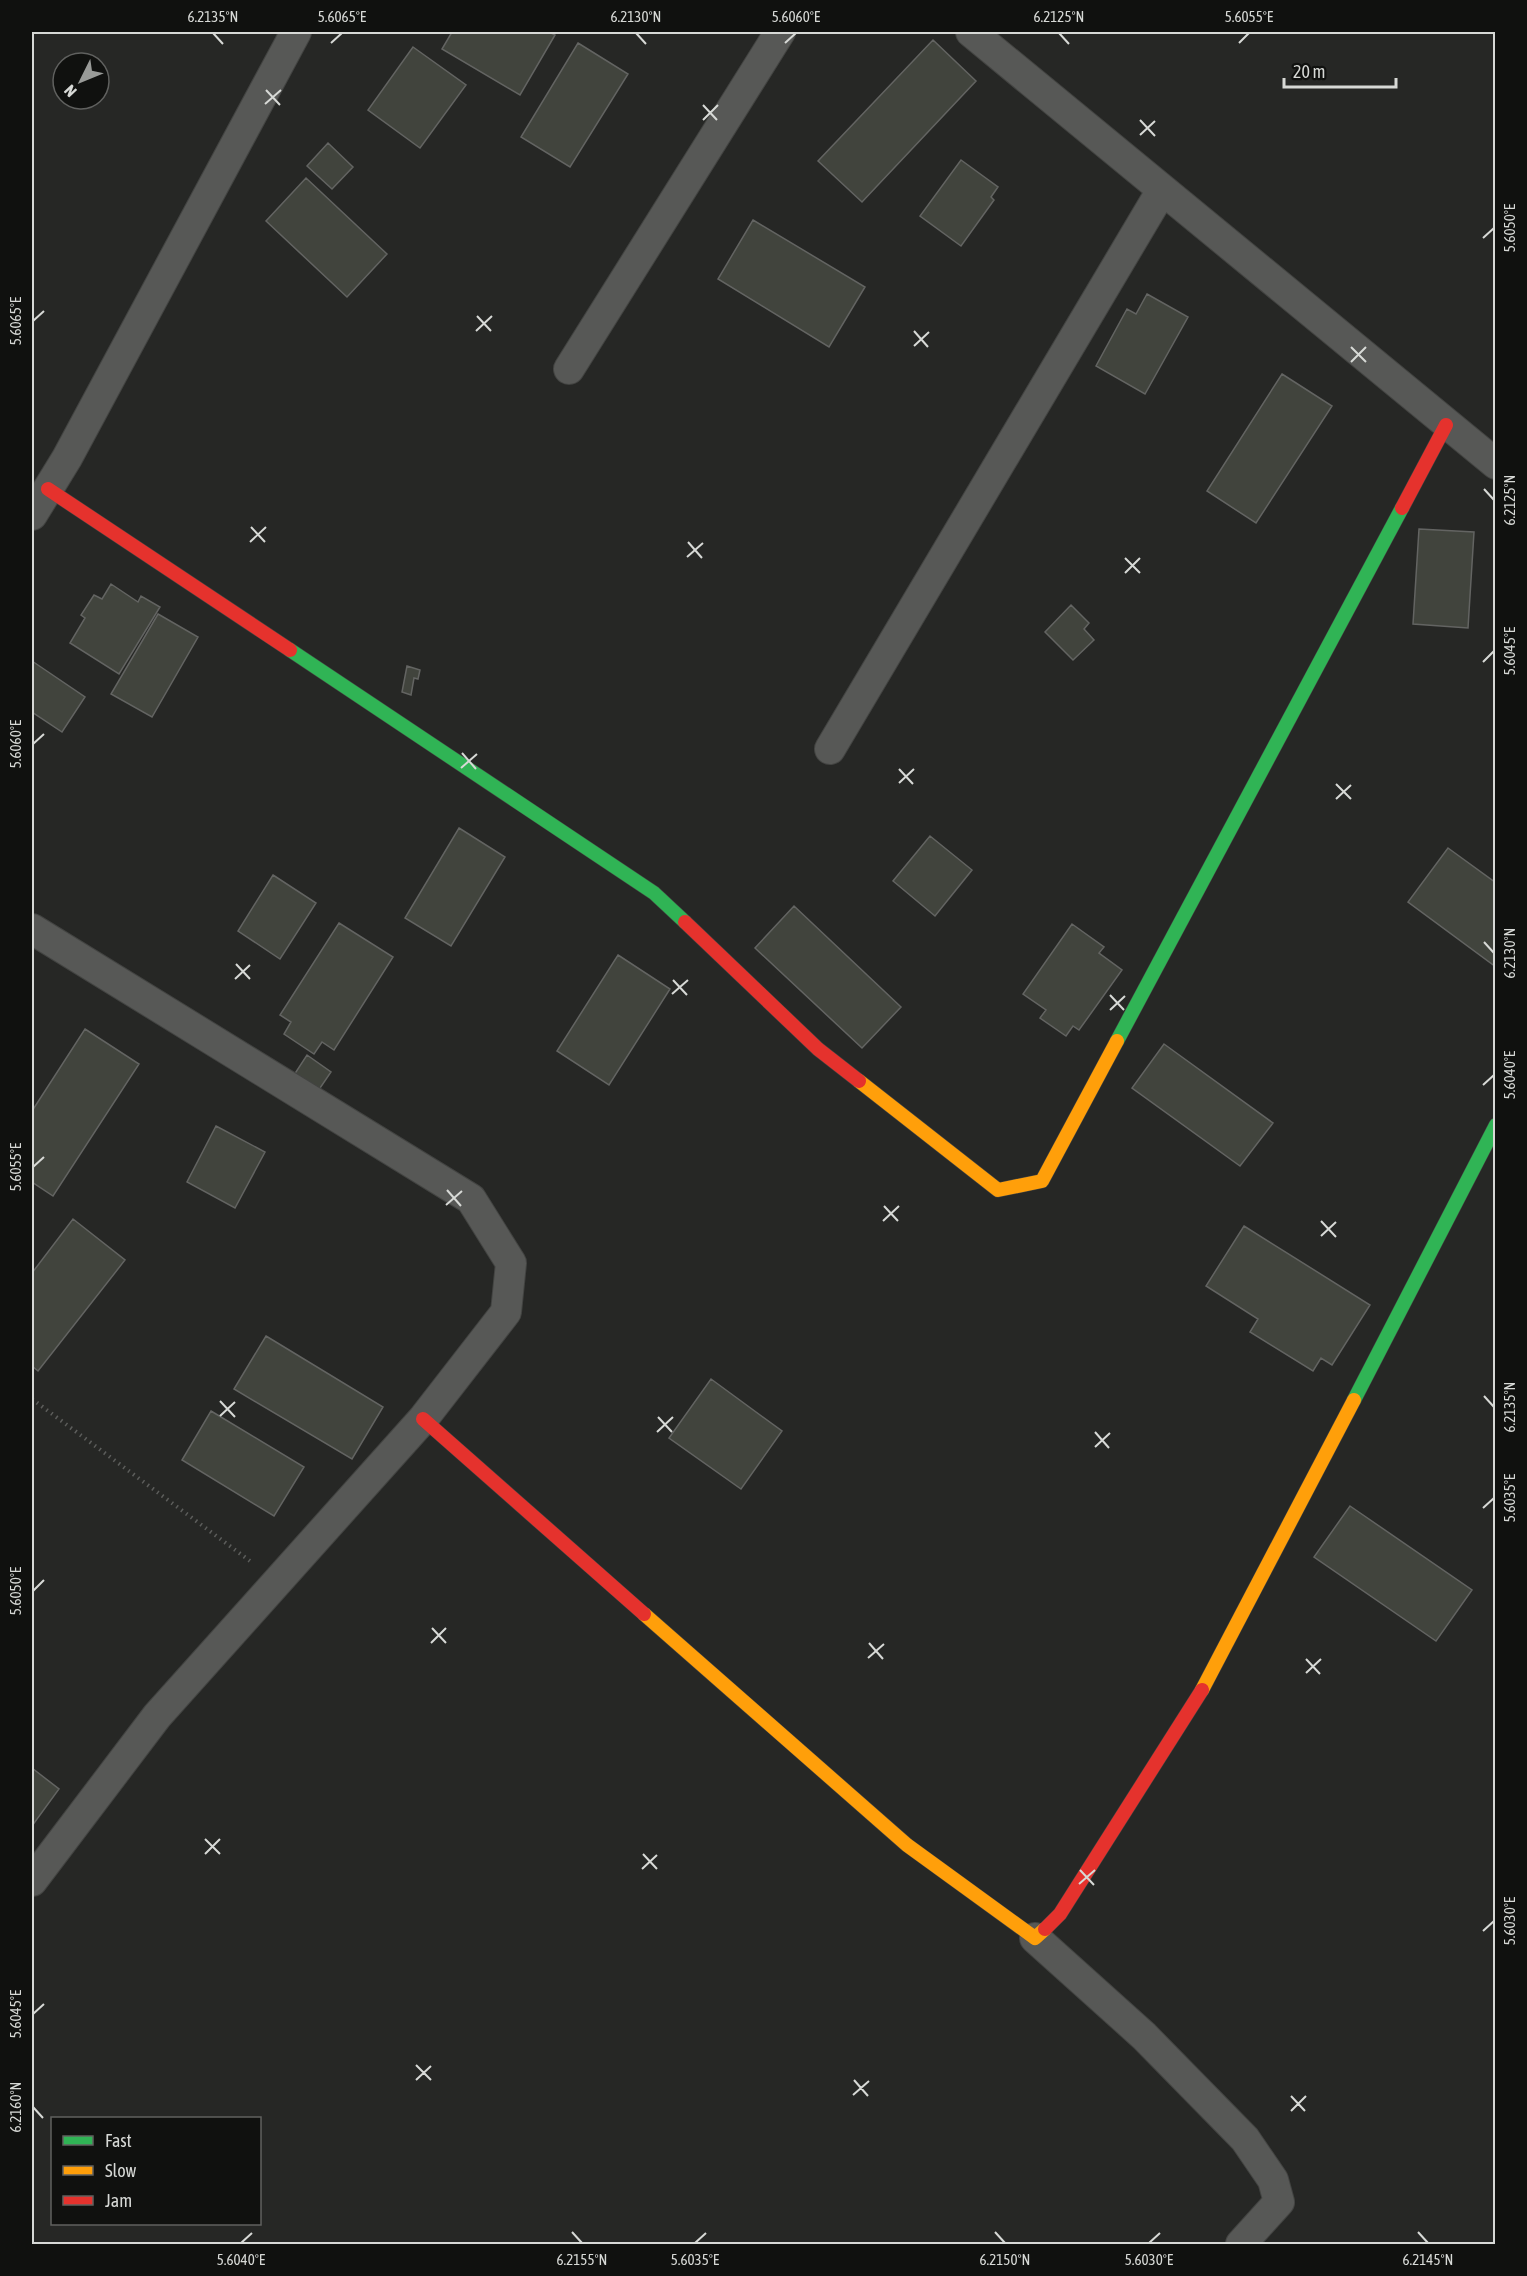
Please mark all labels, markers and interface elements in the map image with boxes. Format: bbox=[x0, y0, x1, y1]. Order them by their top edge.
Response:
text: 6.2135°N bbox=[188, 8, 238, 25]
text: 5.6065°E bbox=[318, 8, 367, 25]
text: 6.2130°N bbox=[611, 8, 661, 25]
text: 5.6060°E bbox=[772, 8, 821, 25]
text: 6.2125°N bbox=[1034, 8, 1084, 25]
text: 5.6055°E bbox=[1225, 8, 1274, 25]
north arrow bbox=[51, 51, 111, 111]
scale bar bbox=[1284, 51, 1396, 89]
text: 20 m bbox=[1293, 61, 1325, 82]
text: N bbox=[60, 82, 80, 101]
text: 5.6050°E bbox=[1501, 203, 1518, 252]
text: 5.6065°E bbox=[7, 296, 24, 345]
text: 6.2125°N bbox=[1501, 475, 1518, 525]
text: 5.6045°E bbox=[1501, 626, 1518, 675]
text: 5.6060°E bbox=[7, 719, 24, 768]
text: 6.2130°N bbox=[1501, 928, 1518, 978]
text: 5.6040°E bbox=[1501, 1050, 1518, 1099]
text: 5.6055°E bbox=[7, 1142, 24, 1191]
text: 6.2135°N bbox=[1501, 1382, 1518, 1432]
text: 5.6035°E bbox=[1501, 1473, 1518, 1522]
text: 5.6050°E bbox=[7, 1566, 24, 1615]
text: 5.6030°E bbox=[1501, 1896, 1518, 1945]
text: 5.6045°E bbox=[7, 1989, 24, 2038]
text: 6.2160°N bbox=[7, 2082, 24, 2132]
legend bbox=[51, 2117, 261, 2225]
text: Fast bbox=[105, 2130, 132, 2151]
text: Slow bbox=[105, 2160, 136, 2181]
text: Jam bbox=[105, 2190, 132, 2211]
text: 5.6040°E bbox=[217, 2251, 266, 2268]
text: 6.2155°N bbox=[557, 2251, 607, 2268]
text: 5.6035°E bbox=[671, 2251, 720, 2268]
text: 6.2150°N bbox=[980, 2251, 1030, 2268]
text: 5.6030°E bbox=[1125, 2251, 1174, 2268]
text: 6.2145°N bbox=[1403, 2251, 1453, 2268]

